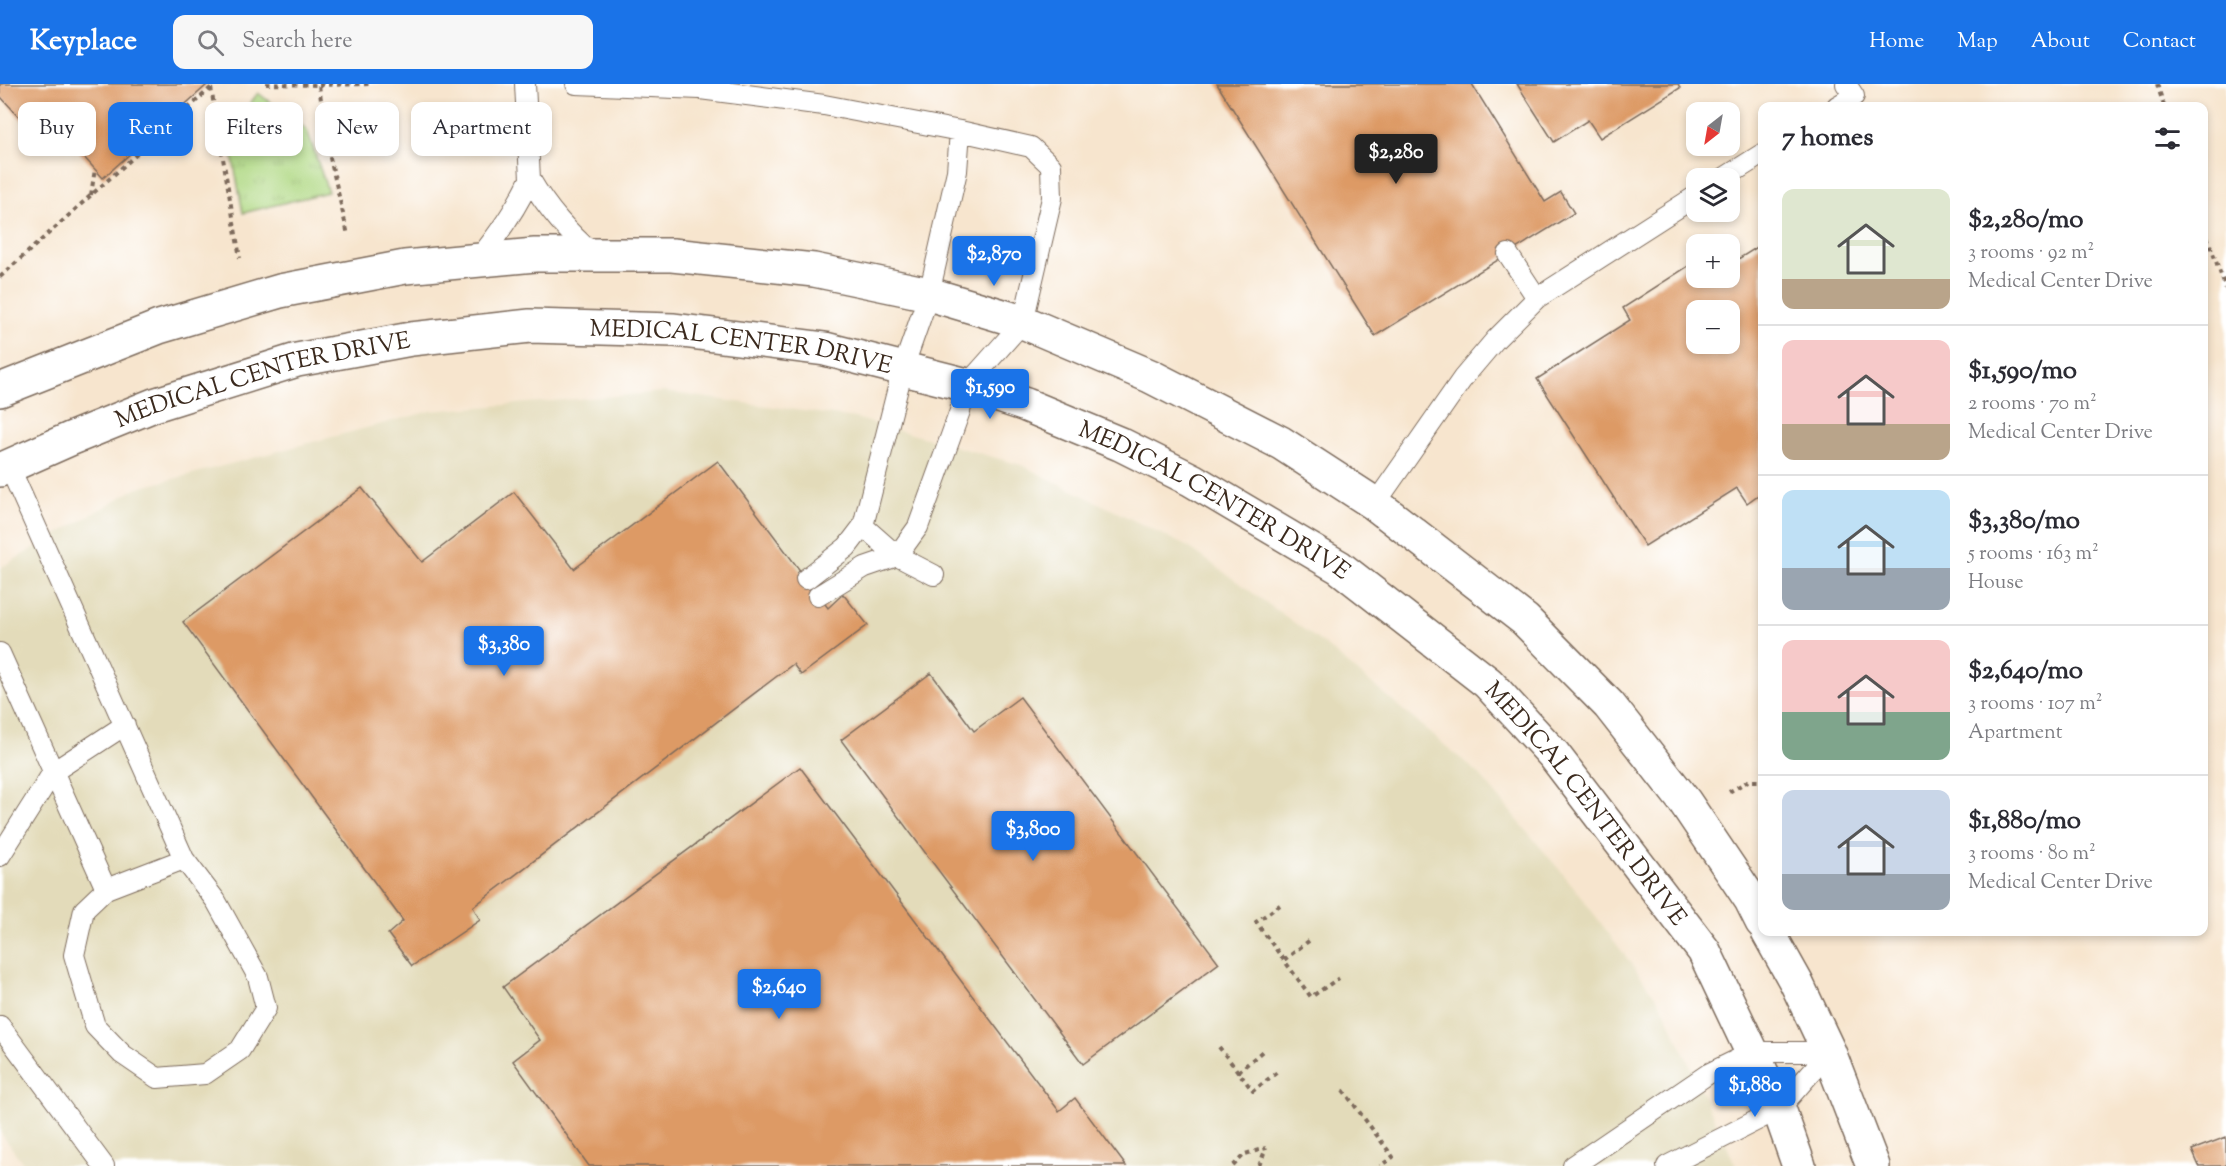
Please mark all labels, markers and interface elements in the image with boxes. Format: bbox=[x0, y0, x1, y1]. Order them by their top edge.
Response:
search box bbox=[173, 15, 593, 69]
text: Keyplace bbox=[30, 22, 137, 62]
icon: search bbox=[194, 26, 227, 59]
text: Search here bbox=[242, 26, 352, 58]
text: Home bbox=[1869, 27, 1924, 57]
text: Map bbox=[1957, 27, 1998, 57]
text: About bbox=[2031, 27, 2090, 57]
text: Contact bbox=[2123, 27, 2196, 57]
chip: Buy bbox=[18, 102, 96, 156]
chip: Rent bbox=[108, 102, 193, 156]
chip: Filters bbox=[205, 102, 303, 156]
chip: New bbox=[315, 102, 399, 156]
chip: Apartment bbox=[411, 102, 552, 156]
north arrow bbox=[1686, 102, 1740, 156]
map controls bbox=[1686, 102, 1740, 354]
text: 7 homes bbox=[1782, 120, 1873, 157]
icon: filters bbox=[2151, 122, 2184, 155]
pin: $2,280 bbox=[1347, 134, 1445, 185]
text: $2,280 bbox=[1369, 139, 1423, 168]
button: layers bbox=[1686, 168, 1740, 222]
text: $2,280/mo bbox=[1968, 202, 2083, 239]
icon: home bbox=[1830, 213, 1902, 285]
button: + bbox=[1686, 234, 1740, 288]
pin: $2,870 bbox=[945, 236, 1043, 287]
text: 3 rooms · 92 m² bbox=[1968, 239, 2094, 268]
text: $2,870 bbox=[966, 241, 1022, 270]
text: Medical Center Drive bbox=[1968, 268, 2153, 297]
button: − bbox=[1686, 300, 1740, 354]
street label: MEDICAL CENTER DRIVE bbox=[589, 313, 896, 384]
street label: MEDICAL CENTER DRIVE bbox=[110, 324, 414, 438]
text: $1,590/mo bbox=[1968, 353, 2077, 390]
icon: home bbox=[1830, 364, 1902, 436]
pin: $1,590 bbox=[941, 369, 1039, 420]
text: $1,590 bbox=[965, 374, 1015, 403]
text: 2 rooms · 70 m² bbox=[1968, 390, 2097, 419]
street label: MEDICAL CENTER DRIVE bbox=[1073, 414, 1357, 589]
text: Medical Center Drive bbox=[1968, 419, 2153, 448]
text: $3,380/mo bbox=[1968, 503, 2080, 540]
icon: home bbox=[1830, 514, 1902, 586]
text: 5 rooms · 163 m² bbox=[1968, 540, 2099, 569]
text: House bbox=[1968, 569, 2023, 598]
pin: $3,380 bbox=[455, 626, 553, 677]
text: $3,380 bbox=[478, 631, 530, 660]
text: $2,640/mo bbox=[1968, 653, 2083, 690]
icon: home bbox=[1830, 664, 1902, 736]
street label: MEDICAL CENTER DRIVE bbox=[1476, 675, 1694, 934]
text: 3 rooms · 107 m² bbox=[1968, 690, 2102, 719]
text: Apartment bbox=[1968, 719, 2063, 748]
text: $1,880/mo bbox=[1968, 803, 2081, 840]
pin: $3,800 bbox=[984, 811, 1082, 862]
icon: home bbox=[1830, 814, 1902, 886]
text: $3,800 bbox=[1006, 816, 1060, 845]
text: 3 rooms · 80 m² bbox=[1968, 840, 2096, 869]
text: Medical Center Drive bbox=[1968, 869, 2153, 898]
pin: $2,640 bbox=[730, 969, 828, 1020]
text: $2,640 bbox=[752, 974, 806, 1003]
pin: $1,880 bbox=[1706, 1067, 1804, 1118]
text: $1,880 bbox=[1728, 1072, 1782, 1101]

